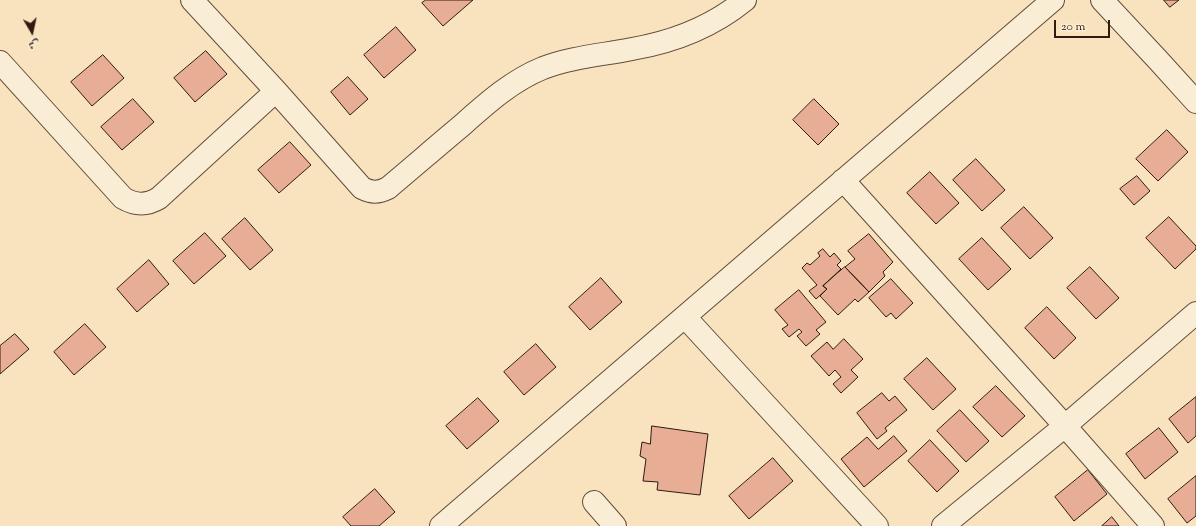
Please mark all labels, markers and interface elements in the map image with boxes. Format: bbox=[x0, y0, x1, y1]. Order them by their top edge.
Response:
north arrow bbox=[12, 12, 52, 52]
scale bar bbox=[1056, 12, 1112, 38]
text: 20 m bbox=[1061, 18, 1085, 36]
text: ش bbox=[27, 35, 41, 53]

